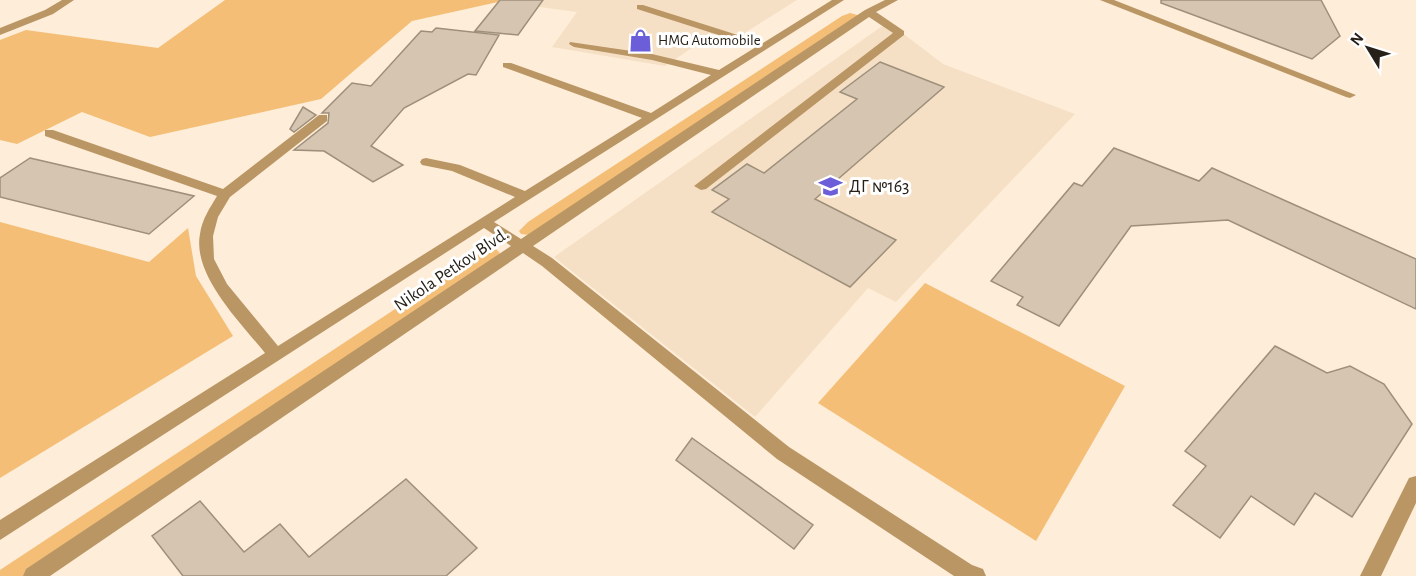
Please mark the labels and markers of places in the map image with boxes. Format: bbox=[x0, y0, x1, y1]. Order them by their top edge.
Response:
shop icon: HMG Automobile bbox=[627, 27, 653, 53]
place label: HMG Automobile bbox=[658, 33, 761, 48]
school or university icon: ДГ №163 bbox=[818, 173, 844, 199]
place label: ДГ №163 bbox=[849, 178, 910, 196]

